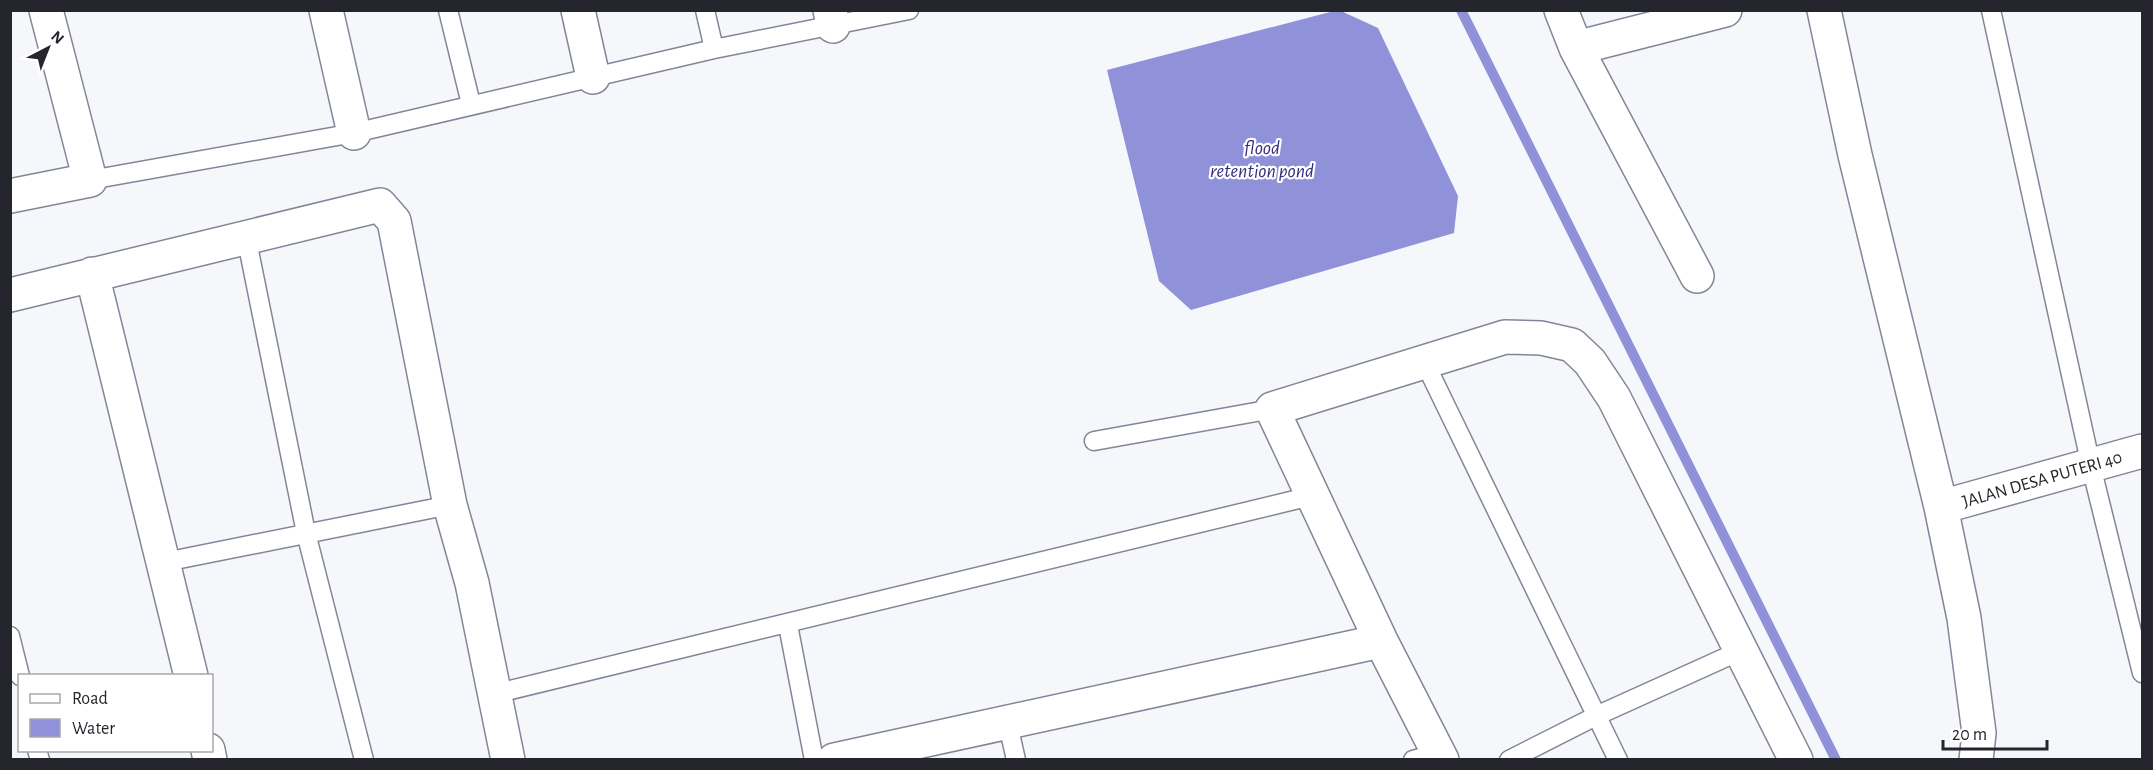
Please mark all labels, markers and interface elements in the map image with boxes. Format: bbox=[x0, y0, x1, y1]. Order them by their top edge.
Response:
north arrow bbox=[18, 18, 78, 78]
text: N bbox=[48, 28, 67, 47]
water label: flood retention pond bbox=[1210, 138, 1314, 181]
street label: JALAN DESA PUTERI 40 bbox=[1960, 449, 2124, 511]
legend bbox=[18, 674, 213, 752]
text: Road bbox=[72, 690, 108, 708]
scale bar bbox=[1943, 713, 2046, 751]
text: Water bbox=[72, 720, 115, 738]
text: 20 m bbox=[1952, 726, 1987, 744]

